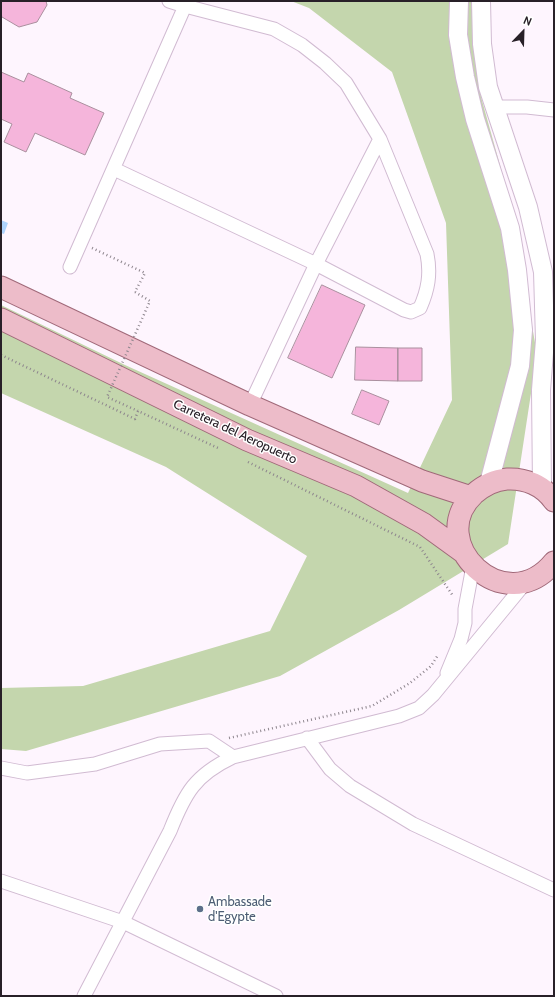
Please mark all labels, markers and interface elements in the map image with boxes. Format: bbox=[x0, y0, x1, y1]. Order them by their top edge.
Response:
north arrow bbox=[503, 12, 543, 52]
text: N bbox=[521, 13, 534, 29]
street label: Carretera del Aeropuerto bbox=[171, 396, 299, 468]
place label: Ambassade d'Egypte bbox=[208, 894, 272, 925]
marker: Ambassade d'Egypte bbox=[195, 904, 205, 914]

